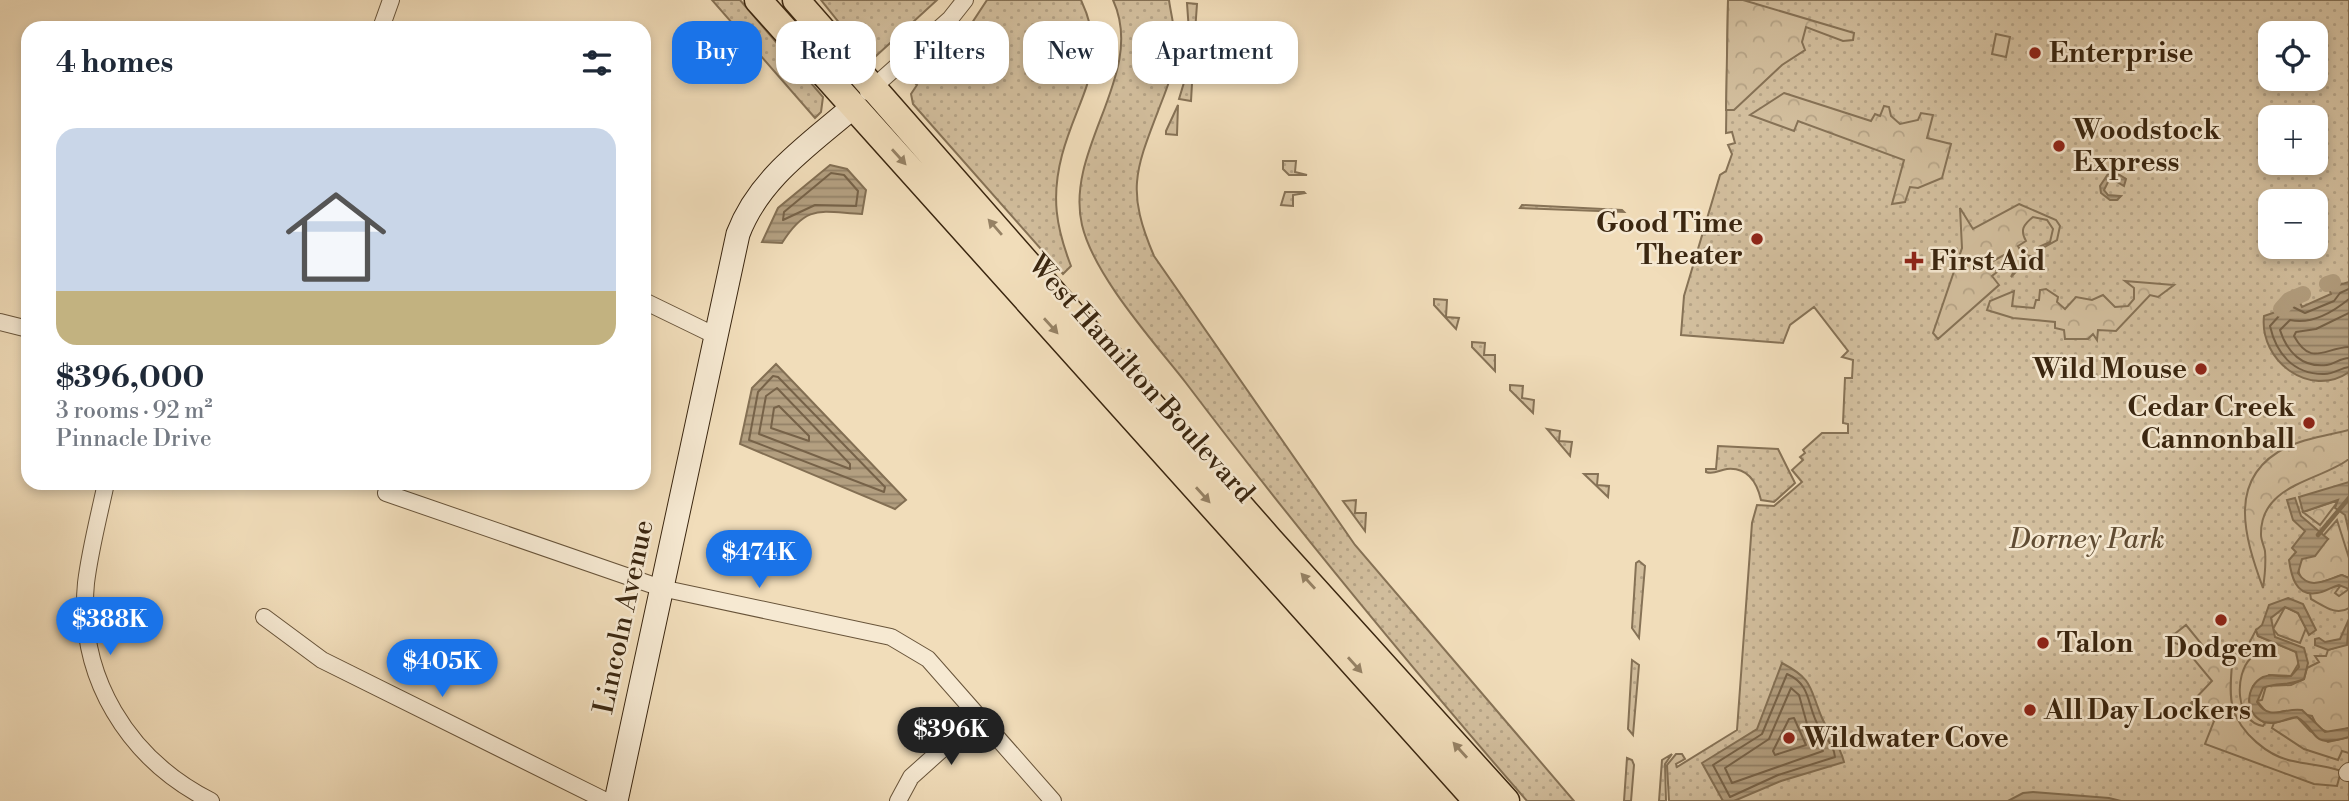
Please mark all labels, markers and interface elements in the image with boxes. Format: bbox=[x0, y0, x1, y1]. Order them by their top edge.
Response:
chip: Buy bbox=[672, 21, 762, 84]
chip: Rent bbox=[776, 21, 876, 84]
chip: Filters bbox=[890, 21, 1009, 84]
chip: New bbox=[1023, 21, 1118, 84]
chip: Apartment bbox=[1132, 21, 1298, 84]
map controls bbox=[2258, 21, 2328, 259]
button: locate bbox=[2258, 21, 2328, 91]
place label: Enterprise bbox=[2049, 36, 2194, 71]
text: 4 homes bbox=[56, 44, 173, 82]
icon: filters bbox=[578, 44, 616, 82]
marker: Enterprise bbox=[2027, 45, 2043, 61]
button: + bbox=[2258, 105, 2328, 175]
place label: Woodstock Express bbox=[2072, 113, 2221, 180]
marker: Woodstock Express bbox=[2051, 138, 2067, 154]
one-way arrow bbox=[890, 148, 906, 165]
icon: home bbox=[273, 174, 399, 300]
button: − bbox=[2258, 189, 2328, 259]
place label: Good Time Theater bbox=[1596, 206, 1743, 273]
one-way arrow bbox=[987, 218, 1003, 236]
marker: Good Time Theater bbox=[1749, 231, 1765, 247]
place label: First Aid bbox=[1930, 244, 2046, 279]
street label: West Hamilton Boulevard bbox=[1020, 247, 1262, 510]
marker: First Aid bbox=[1904, 251, 1924, 271]
one-way arrow bbox=[1043, 317, 1059, 335]
place label: Wild Mouse bbox=[2032, 352, 2187, 387]
text: $396,000 bbox=[56, 359, 204, 397]
marker: Wild Mouse bbox=[2193, 361, 2209, 377]
place label: Cedar Creek Cannonball bbox=[2127, 390, 2296, 457]
text: 3 rooms · 92 m² bbox=[56, 397, 212, 425]
marker: Cedar Creek Cannonball bbox=[2301, 415, 2317, 431]
text: Pinnacle Drive bbox=[56, 425, 212, 453]
one-way arrow bbox=[1195, 486, 1211, 504]
street label: Lincoln Avenue bbox=[586, 517, 662, 717]
park label: Dorney Park bbox=[2008, 522, 2165, 557]
pin: $474K bbox=[710, 530, 808, 590]
text: $474K bbox=[722, 539, 796, 567]
one-way arrow bbox=[1300, 572, 1316, 590]
pin: $388K bbox=[61, 598, 159, 657]
text: $388K bbox=[72, 606, 148, 634]
marker: Dodgem bbox=[2213, 612, 2229, 628]
place label: Talon bbox=[2057, 626, 2133, 661]
place label: Dodgem bbox=[2165, 631, 2278, 666]
marker: Talon bbox=[2035, 635, 2051, 651]
pin: $405K bbox=[393, 640, 491, 699]
text: $405K bbox=[403, 648, 481, 676]
one-way arrow bbox=[1347, 656, 1363, 674]
place label: All Day Lockers bbox=[2043, 693, 2251, 728]
marker: All Day Lockers bbox=[2022, 702, 2038, 718]
pin: $396K bbox=[902, 708, 1000, 767]
text: $396K bbox=[913, 716, 989, 744]
place label: Wildwater Cove bbox=[1802, 721, 2009, 756]
marker: Wildwater Cove bbox=[1781, 730, 1797, 746]
one-way arrow bbox=[1452, 741, 1468, 759]

